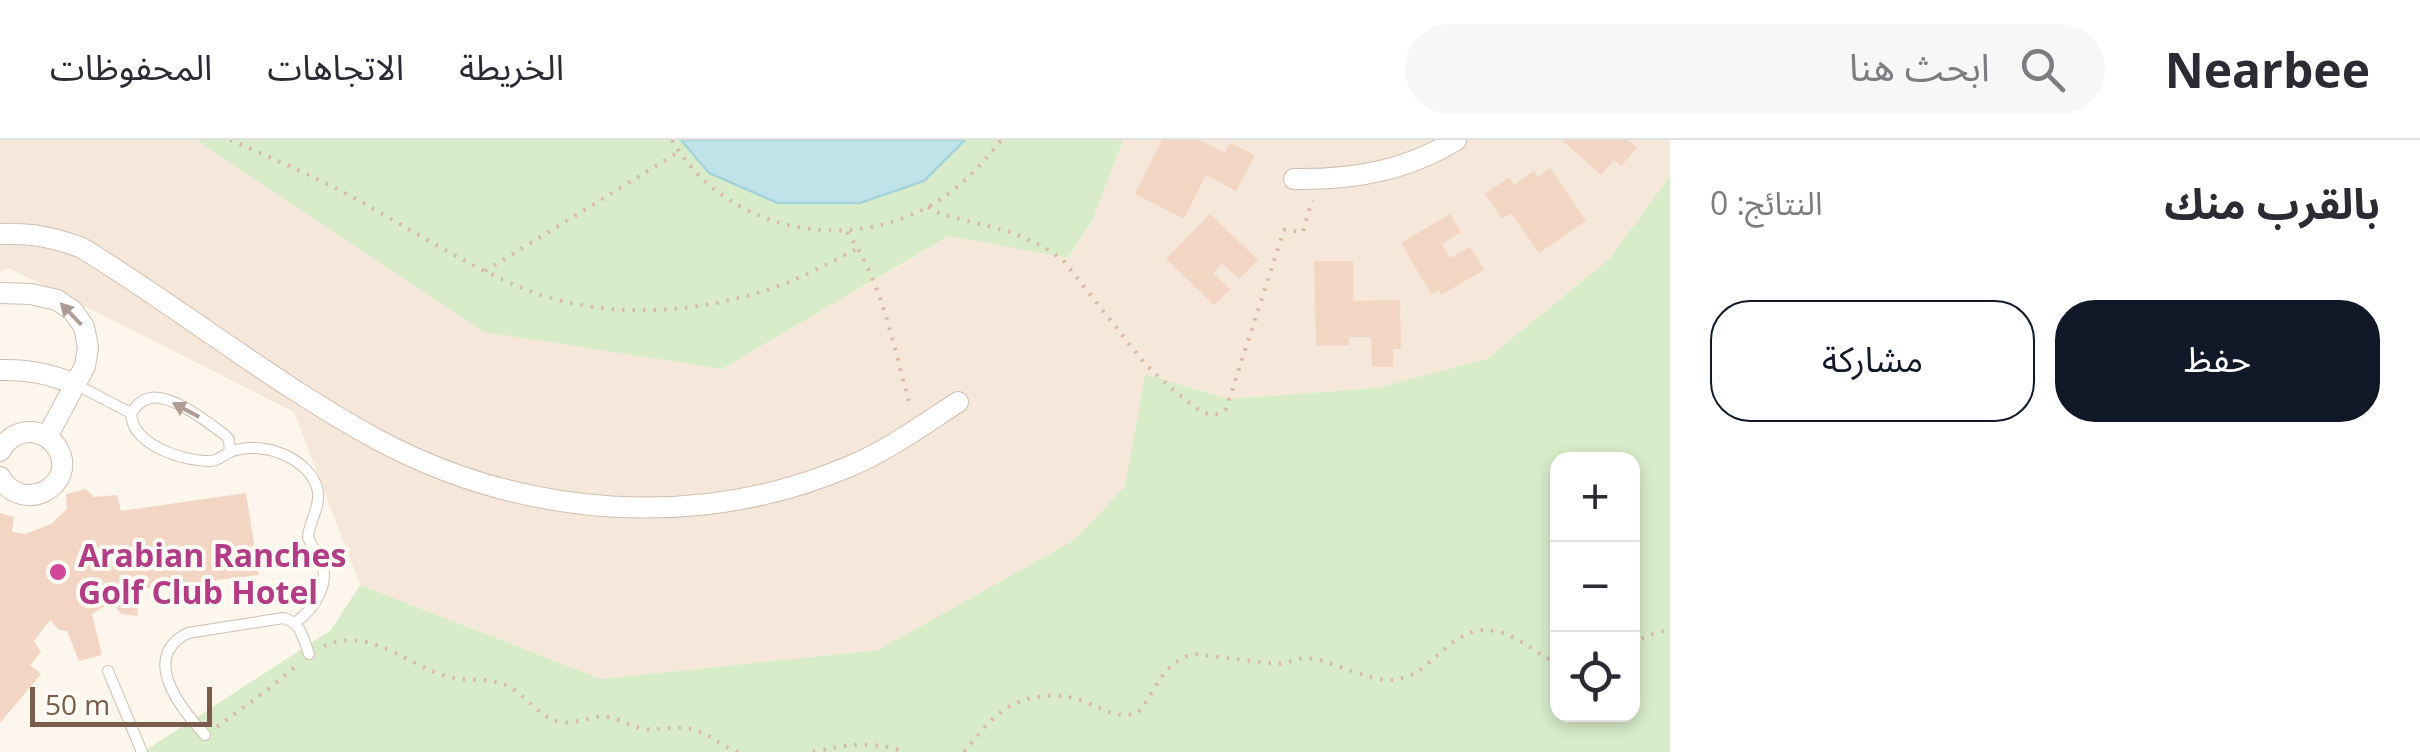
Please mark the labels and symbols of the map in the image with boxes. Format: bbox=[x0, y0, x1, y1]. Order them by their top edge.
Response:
one-way arrow bbox=[59, 302, 83, 326]
one-way arrow bbox=[172, 402, 201, 419]
place label: Arabian Ranches Golf Club Hotel bbox=[78, 533, 346, 613]
marker: Arabian Ranches Golf Club Hotel bbox=[47, 561, 69, 583]
scale bar bbox=[30, 682, 212, 726]

